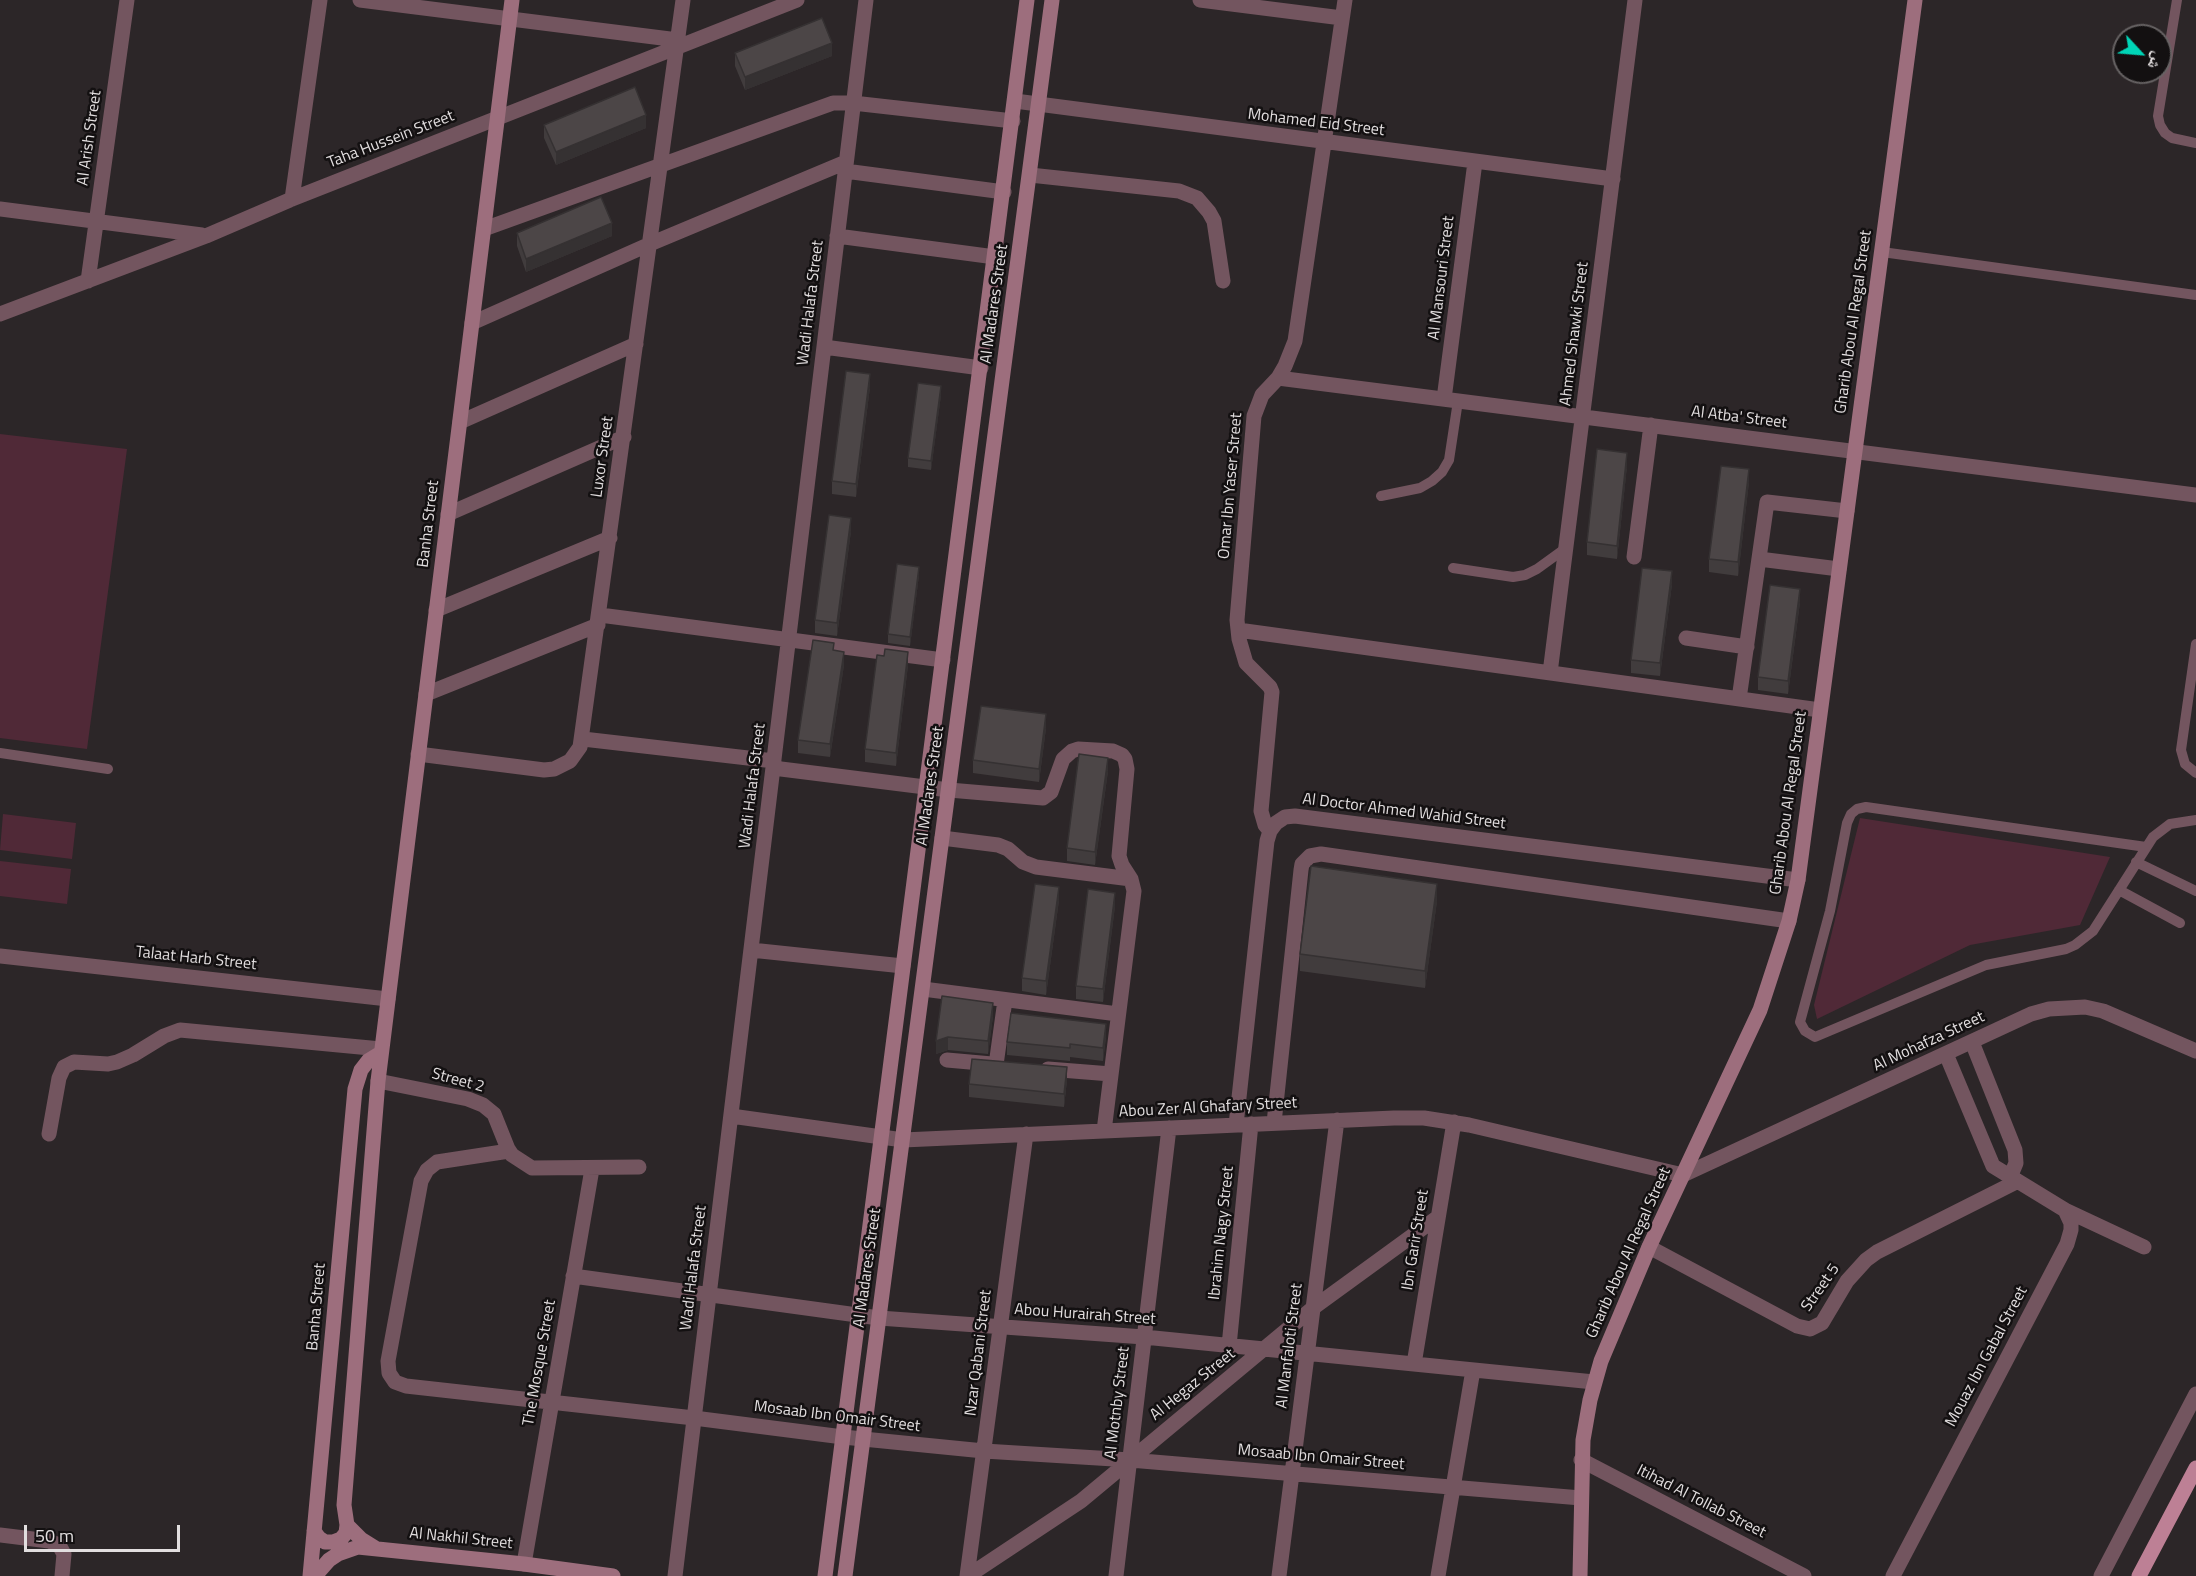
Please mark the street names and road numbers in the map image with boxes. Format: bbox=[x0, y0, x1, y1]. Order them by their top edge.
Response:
street label: Al Arish Street bbox=[74, 89, 106, 187]
street label: Mohamed Eid Street bbox=[1247, 105, 1385, 141]
street label: Taha Hussein Street bbox=[325, 107, 457, 173]
street label: Al Mansouri Street bbox=[1425, 215, 1459, 341]
street label: Gharib Abou Al Regal Street bbox=[1832, 229, 1876, 415]
street label: Wadi Halafa Street bbox=[794, 239, 828, 367]
street label: Al Madares Street bbox=[977, 243, 1013, 365]
street label: Ahmed Shawki Street bbox=[1557, 261, 1593, 407]
street label: Al Atba' Street bbox=[1690, 403, 1788, 433]
street label: Omar Ibn Yaser Street bbox=[1215, 412, 1247, 560]
street label: Luxor Street bbox=[588, 415, 618, 499]
street label: Banha Street bbox=[414, 479, 444, 569]
street label: Gharib Abou Al Regal Street bbox=[1767, 710, 1811, 896]
street label: Wadi Halafa Street bbox=[736, 722, 770, 850]
street label: Al Madares Street bbox=[913, 725, 949, 847]
street label: Al Doctor Ahmed Wahid Street bbox=[1301, 790, 1507, 834]
street label: Talaat Harb Street bbox=[135, 943, 257, 975]
street label: Al Mohafza Street bbox=[1870, 1008, 1988, 1076]
street label: Street 2 bbox=[430, 1065, 486, 1097]
street label: Abou Zer Al Ghafary Street bbox=[1118, 1094, 1298, 1122]
street label: Ibrahim Nagy Street bbox=[1205, 1165, 1239, 1301]
street label: Gharib Abou Al Regal Street bbox=[1583, 1165, 1675, 1341]
street label: Ibn Garir Street bbox=[1399, 1188, 1433, 1292]
street label: Wadi Halafa Street bbox=[677, 1204, 711, 1332]
street label: Al Madares Street bbox=[850, 1207, 886, 1329]
street label: Street 5 bbox=[1798, 1260, 1844, 1316]
street label: Banha Street bbox=[304, 1262, 330, 1352]
street label: Al Manfaloti Street bbox=[1273, 1282, 1307, 1410]
street label: Mouaz Ibn Gabal Street bbox=[1942, 1283, 2032, 1431]
street label: Nzar Qabani Street bbox=[962, 1289, 996, 1417]
street label: The Mosque Street bbox=[519, 1298, 561, 1428]
street label: Abou Hurairah Street bbox=[1014, 1300, 1156, 1330]
street label: Al Hegaz Street bbox=[1147, 1345, 1239, 1425]
street label: Al Motnby Street bbox=[1102, 1346, 1134, 1460]
street label: Mosaab Ibn Omair Street bbox=[753, 1397, 921, 1437]
street label: Mosaab Ibn Omair Street bbox=[1237, 1441, 1405, 1475]
street label: Itihad Al Tollab Street bbox=[1633, 1461, 1769, 1543]
street label: Al Nakhil Street bbox=[408, 1524, 514, 1554]

